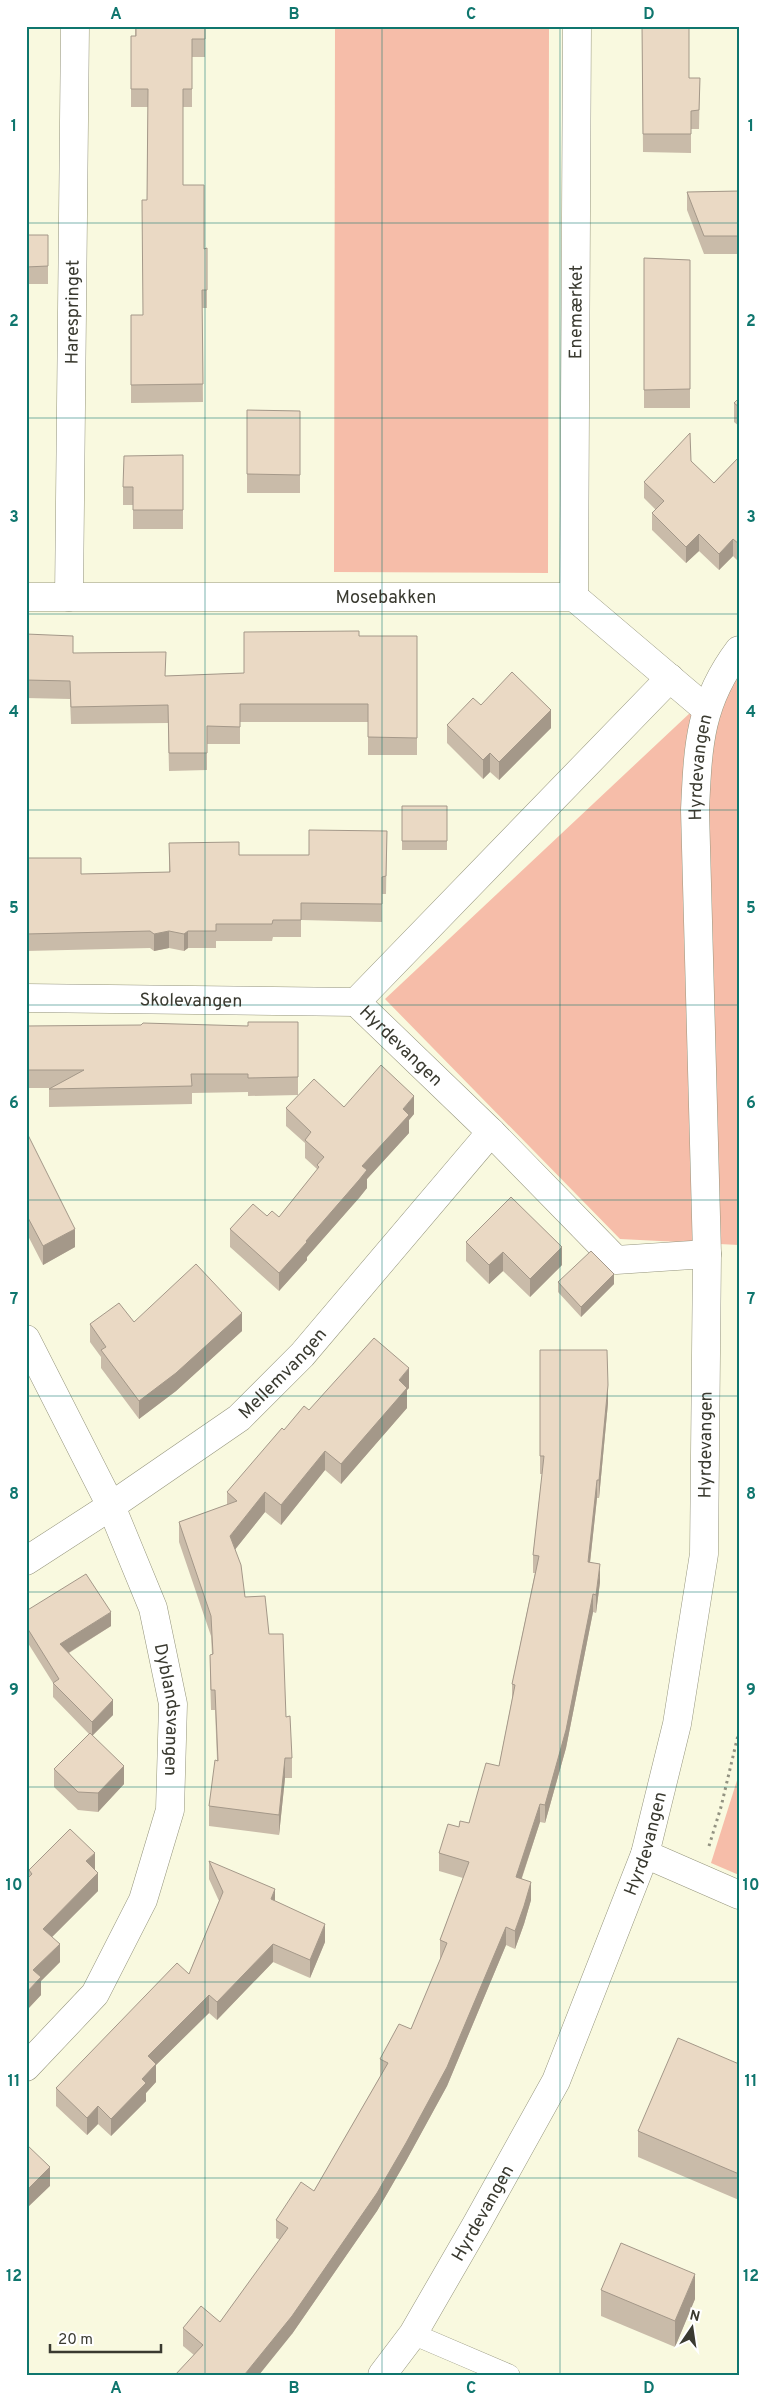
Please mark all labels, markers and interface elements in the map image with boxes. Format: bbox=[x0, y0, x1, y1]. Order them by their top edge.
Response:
text: A bbox=[110, 5, 122, 25]
text: B bbox=[288, 5, 300, 25]
text: C bbox=[466, 5, 476, 25]
text: D bbox=[643, 5, 655, 25]
text: 1 bbox=[11, 117, 17, 137]
text: 1 bbox=[748, 117, 754, 137]
street label: Harespringet bbox=[61, 260, 86, 364]
street label: Enemærket bbox=[565, 265, 589, 359]
text: 2 bbox=[9, 312, 19, 332]
text: 2 bbox=[746, 312, 756, 332]
text: 3 bbox=[9, 508, 19, 528]
text: 3 bbox=[746, 508, 756, 528]
street label: Mosebakken bbox=[336, 587, 436, 610]
text: 4 bbox=[9, 703, 19, 723]
text: 4 bbox=[746, 703, 756, 723]
street label: Hyrdevangen bbox=[685, 712, 719, 821]
text: 5 bbox=[9, 899, 19, 919]
text: 5 bbox=[746, 899, 756, 919]
street label: Skolevangen bbox=[139, 989, 243, 1014]
street label: Hyrdevangen bbox=[354, 1001, 447, 1092]
text: 6 bbox=[9, 1094, 19, 1114]
text: 6 bbox=[746, 1094, 756, 1114]
text: 7 bbox=[10, 1290, 18, 1310]
text: 7 bbox=[747, 1290, 755, 1310]
street label: Mellemvangen bbox=[234, 1324, 333, 1425]
street label: Hyrdevangen bbox=[695, 1391, 719, 1499]
text: 8 bbox=[9, 1485, 19, 1505]
text: 8 bbox=[746, 1485, 756, 1505]
street label: Dyblandsvangen bbox=[148, 1642, 184, 1776]
text: 9 bbox=[9, 1681, 19, 1701]
text: 9 bbox=[746, 1681, 756, 1701]
street label: Hyrdevangen bbox=[620, 1790, 673, 1899]
text: 10 bbox=[6, 1876, 22, 1896]
text: 10 bbox=[743, 1876, 759, 1896]
text: 11 bbox=[8, 2072, 20, 2092]
text: 11 bbox=[745, 2072, 757, 2092]
street label: Hyrdevangen bbox=[447, 2161, 520, 2266]
text: 12 bbox=[6, 2267, 22, 2287]
text: 12 bbox=[743, 2267, 759, 2287]
north arrow bbox=[668, 2304, 718, 2354]
text: N bbox=[688, 2307, 701, 2326]
scale bar bbox=[50, 2321, 161, 2353]
text: 20 m bbox=[58, 2331, 93, 2350]
text: A bbox=[110, 2379, 122, 2399]
text: B bbox=[288, 2379, 300, 2399]
text: C bbox=[466, 2379, 476, 2399]
text: D bbox=[643, 2379, 655, 2399]

